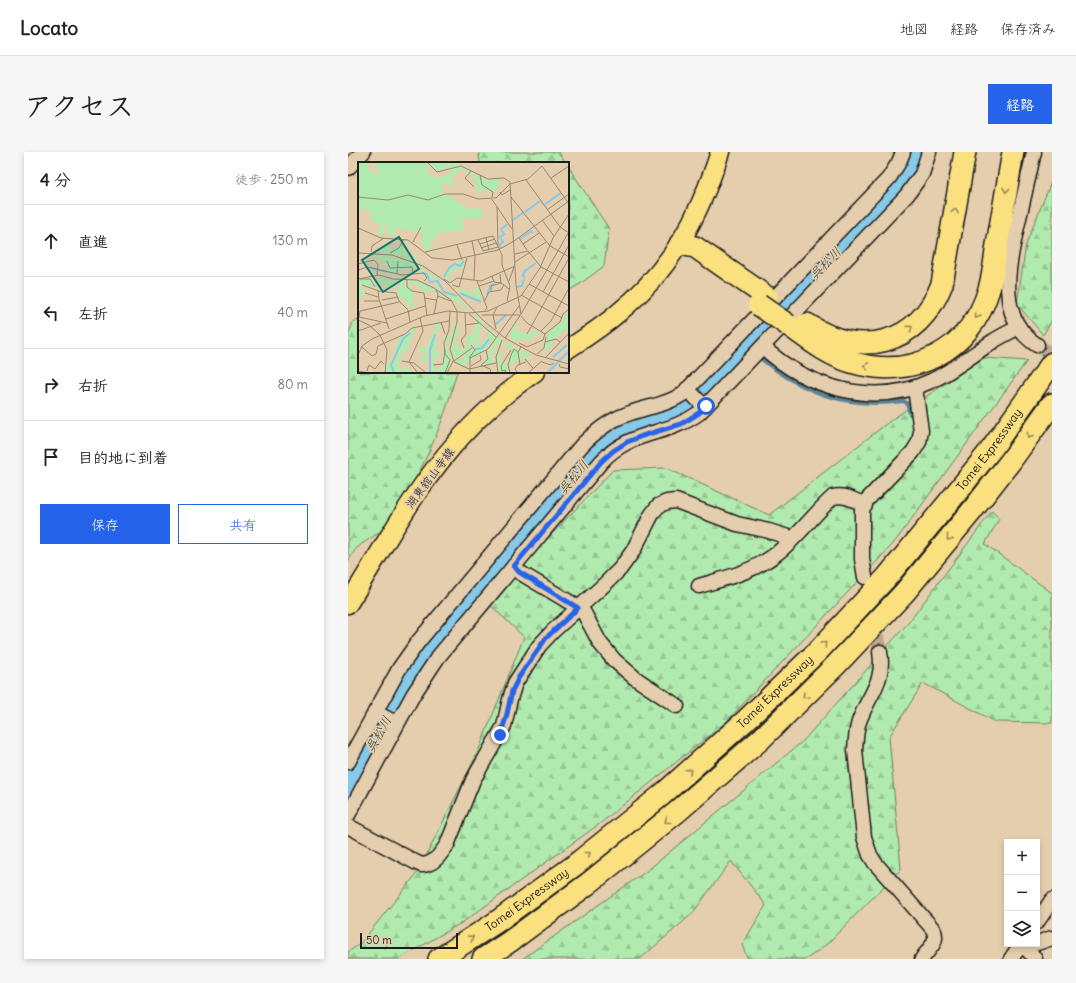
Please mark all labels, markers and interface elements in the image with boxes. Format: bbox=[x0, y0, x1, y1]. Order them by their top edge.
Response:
text: Locato bbox=[20, 16, 78, 40]
text: 地図 bbox=[900, 20, 928, 38]
text: 経路 bbox=[950, 20, 978, 38]
text: 保存済み bbox=[1000, 20, 1056, 38]
button: 経路 bbox=[988, 84, 1052, 124]
text: アクセス bbox=[24, 88, 134, 124]
inset map bbox=[358, 162, 569, 373]
text: 4 分 bbox=[40, 169, 71, 191]
text: 徒歩 · 250 m bbox=[235, 171, 308, 188]
one-way arrow bbox=[1003, 187, 1011, 194]
one-way arrow bbox=[950, 208, 959, 214]
icon: ahead bbox=[40, 230, 62, 252]
text: 直進 bbox=[78, 232, 108, 251]
text: 130 m bbox=[272, 232, 308, 249]
water label: 呉松川 bbox=[806, 243, 845, 283]
icon: left bbox=[40, 302, 62, 324]
text: 左折 bbox=[78, 304, 108, 323]
text: 40 m bbox=[277, 304, 308, 321]
one-way arrow bbox=[974, 312, 981, 319]
one-way arrow bbox=[906, 325, 913, 333]
one-way arrow bbox=[863, 362, 869, 370]
icon: right bbox=[40, 374, 62, 396]
text: 右折 bbox=[78, 376, 108, 395]
text: 80 m bbox=[277, 376, 308, 393]
route start bbox=[697, 397, 715, 415]
street label: Tomei Expressway bbox=[953, 405, 1025, 494]
one-way arrow bbox=[1026, 432, 1034, 439]
street label: 湖東舘山寺線 bbox=[402, 444, 457, 511]
icon: arrive bbox=[40, 446, 62, 468]
text: 目的地に到着 bbox=[78, 448, 168, 467]
water label: 呉松川 bbox=[554, 457, 592, 498]
button: 保存 bbox=[40, 504, 170, 544]
button: 共有 bbox=[178, 504, 308, 544]
one-way arrow bbox=[947, 534, 954, 541]
one-way arrow bbox=[819, 641, 827, 649]
street label: Tomei Expressway bbox=[734, 652, 816, 732]
one-way arrow bbox=[802, 691, 810, 699]
water label: 呉松川 bbox=[362, 713, 395, 755]
route end bbox=[491, 726, 509, 744]
one-way arrow bbox=[684, 769, 691, 776]
one-way arrow bbox=[664, 816, 671, 823]
map controls bbox=[1004, 839, 1040, 947]
button: + bbox=[1004, 839, 1040, 875]
one-way arrow bbox=[584, 852, 591, 859]
street label: Tomei Expressway bbox=[482, 864, 571, 934]
button: − bbox=[1004, 875, 1040, 911]
button: layers bbox=[1004, 911, 1040, 947]
scale bar bbox=[360, 931, 458, 950]
text: 50 m bbox=[366, 933, 392, 947]
one-way arrow bbox=[467, 935, 474, 943]

